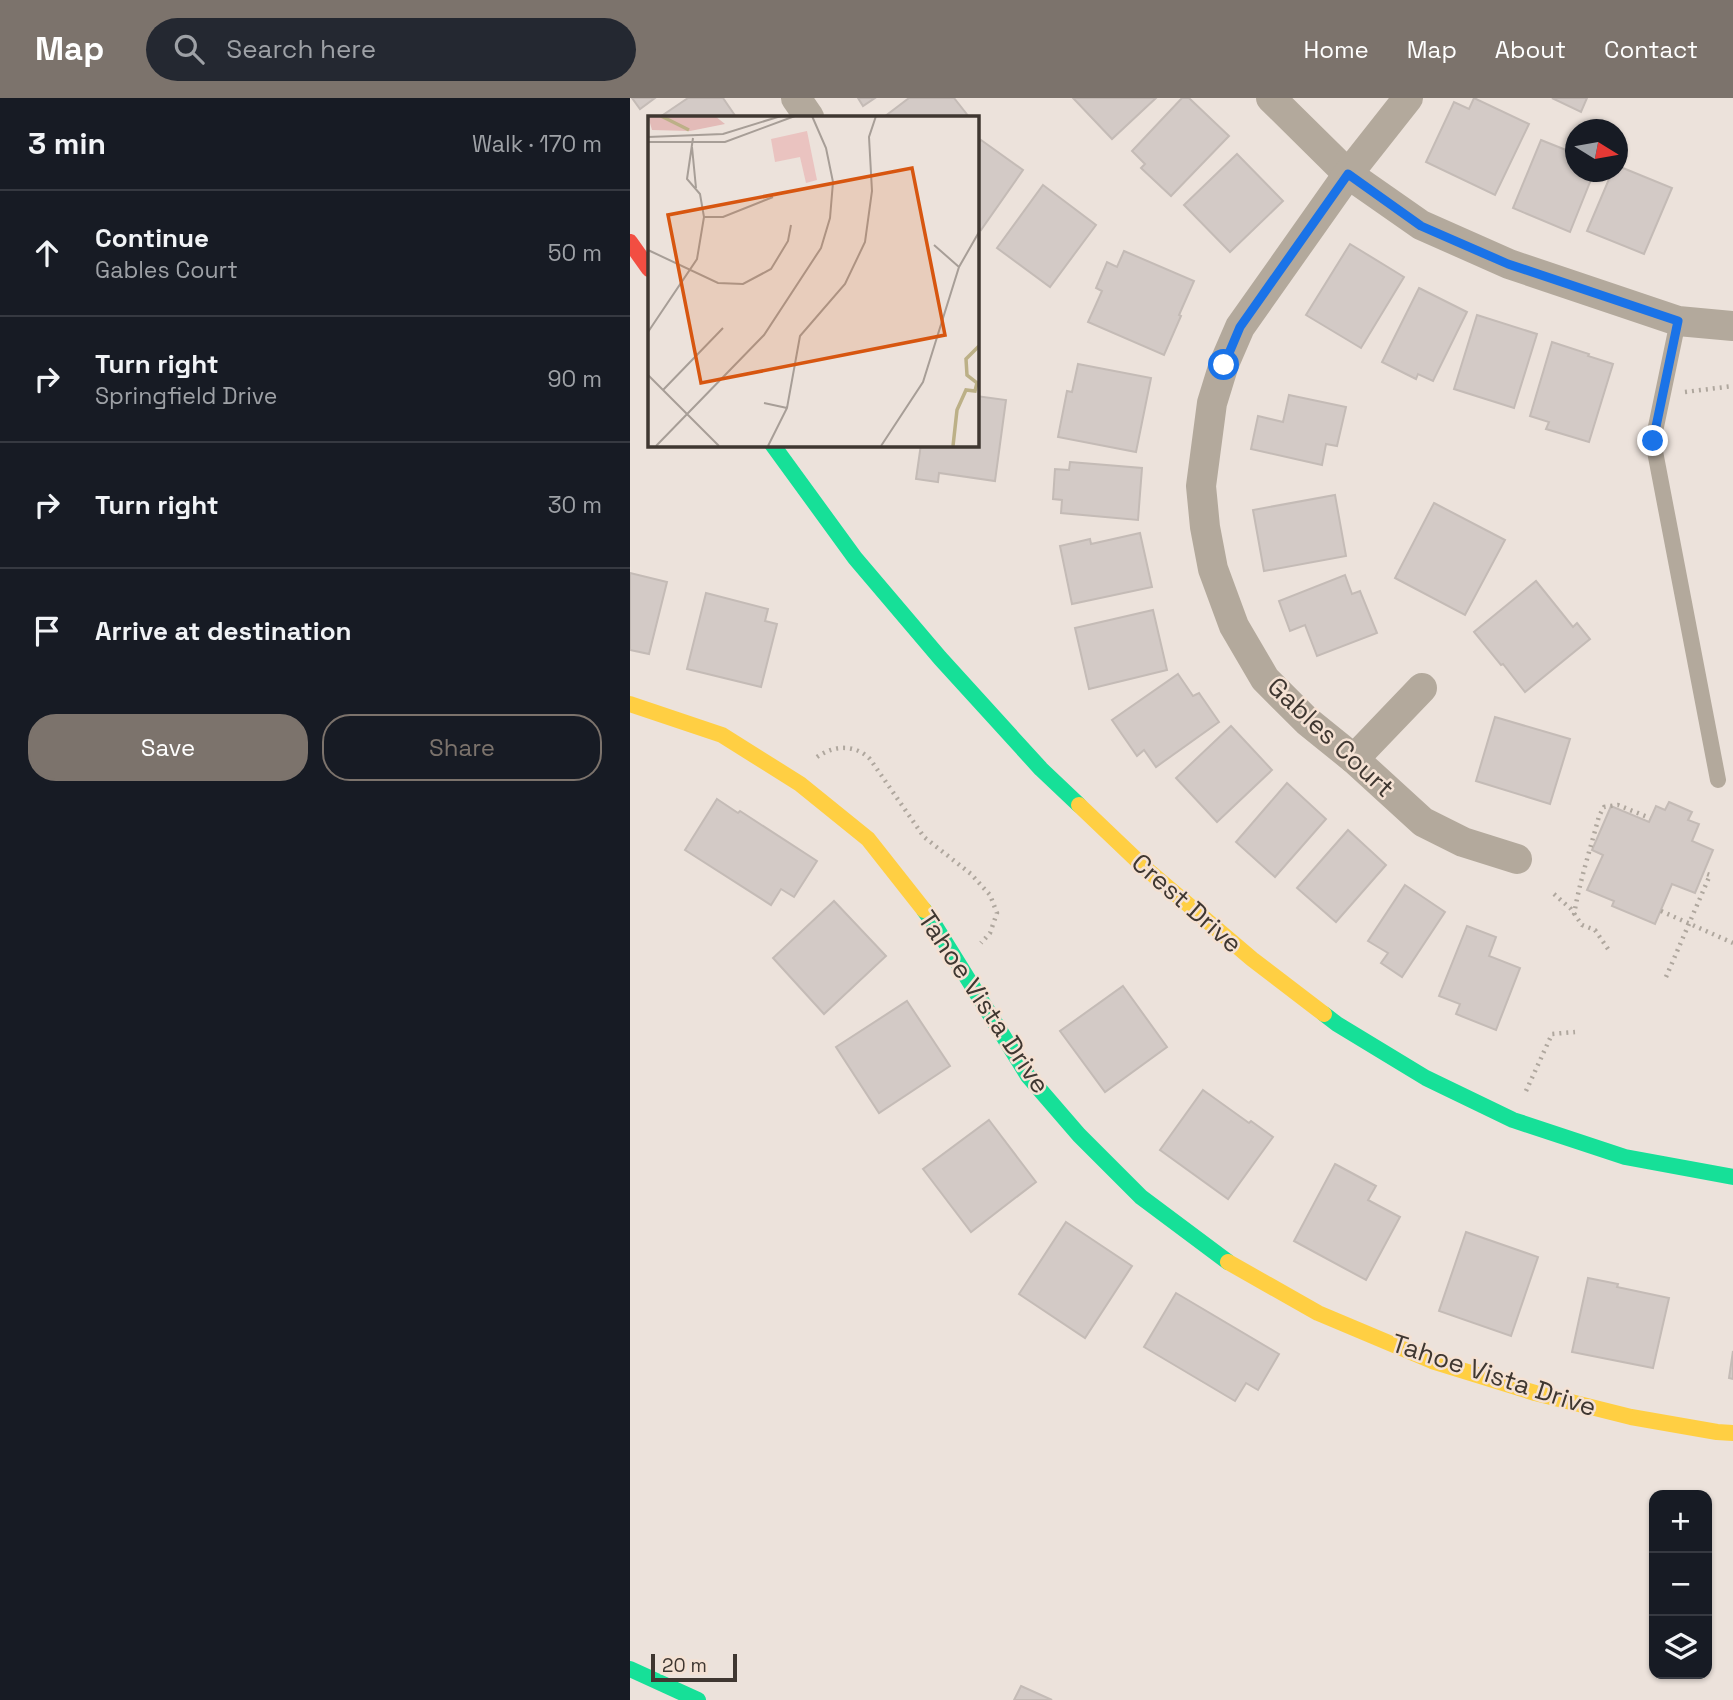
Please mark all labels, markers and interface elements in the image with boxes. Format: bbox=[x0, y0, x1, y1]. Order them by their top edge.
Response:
search box bbox=[146, 18, 636, 81]
text: Map bbox=[35, 28, 104, 70]
icon: search bbox=[170, 30, 208, 68]
text: Search here bbox=[226, 32, 376, 66]
text: Home bbox=[1303, 34, 1369, 65]
text: Map bbox=[1407, 34, 1457, 65]
text: About bbox=[1495, 34, 1566, 65]
text: Contact bbox=[1604, 34, 1698, 65]
inset map bbox=[648, 116, 978, 446]
north arrow bbox=[1565, 119, 1628, 182]
text: 3 min bbox=[28, 124, 106, 163]
text: Walk · 170 m bbox=[472, 129, 602, 159]
text: Continue bbox=[95, 221, 209, 255]
icon: ahead bbox=[28, 234, 66, 272]
text: 50 m bbox=[548, 238, 602, 268]
text: Gables Court bbox=[95, 255, 238, 285]
text: Turn right bbox=[95, 347, 219, 381]
route start bbox=[1208, 349, 1239, 380]
icon: right bbox=[28, 360, 66, 398]
text: 90 m bbox=[547, 364, 602, 394]
text: Springfield Drive bbox=[95, 381, 277, 411]
route end bbox=[1637, 425, 1668, 456]
icon: right bbox=[28, 486, 66, 524]
text: Turn right bbox=[95, 488, 219, 522]
text: 30 m bbox=[548, 490, 602, 520]
icon: arrive bbox=[28, 612, 66, 650]
text: Arrive at destination bbox=[95, 614, 352, 648]
street label: Gables Court bbox=[1260, 670, 1402, 804]
button: Save bbox=[28, 714, 308, 781]
button: Share bbox=[322, 714, 602, 781]
street label: Crest Drive bbox=[1125, 846, 1249, 960]
street label: Tahoe Vista Drive bbox=[910, 904, 1058, 1100]
street label: Tahoe Vista Drive bbox=[1387, 1326, 1601, 1424]
map controls bbox=[1649, 1490, 1712, 1679]
button: + bbox=[1649, 1490, 1712, 1553]
button: − bbox=[1649, 1553, 1712, 1616]
button: layers bbox=[1649, 1616, 1712, 1679]
scale bar bbox=[651, 1651, 737, 1683]
text: 20 m bbox=[662, 1653, 707, 1678]

